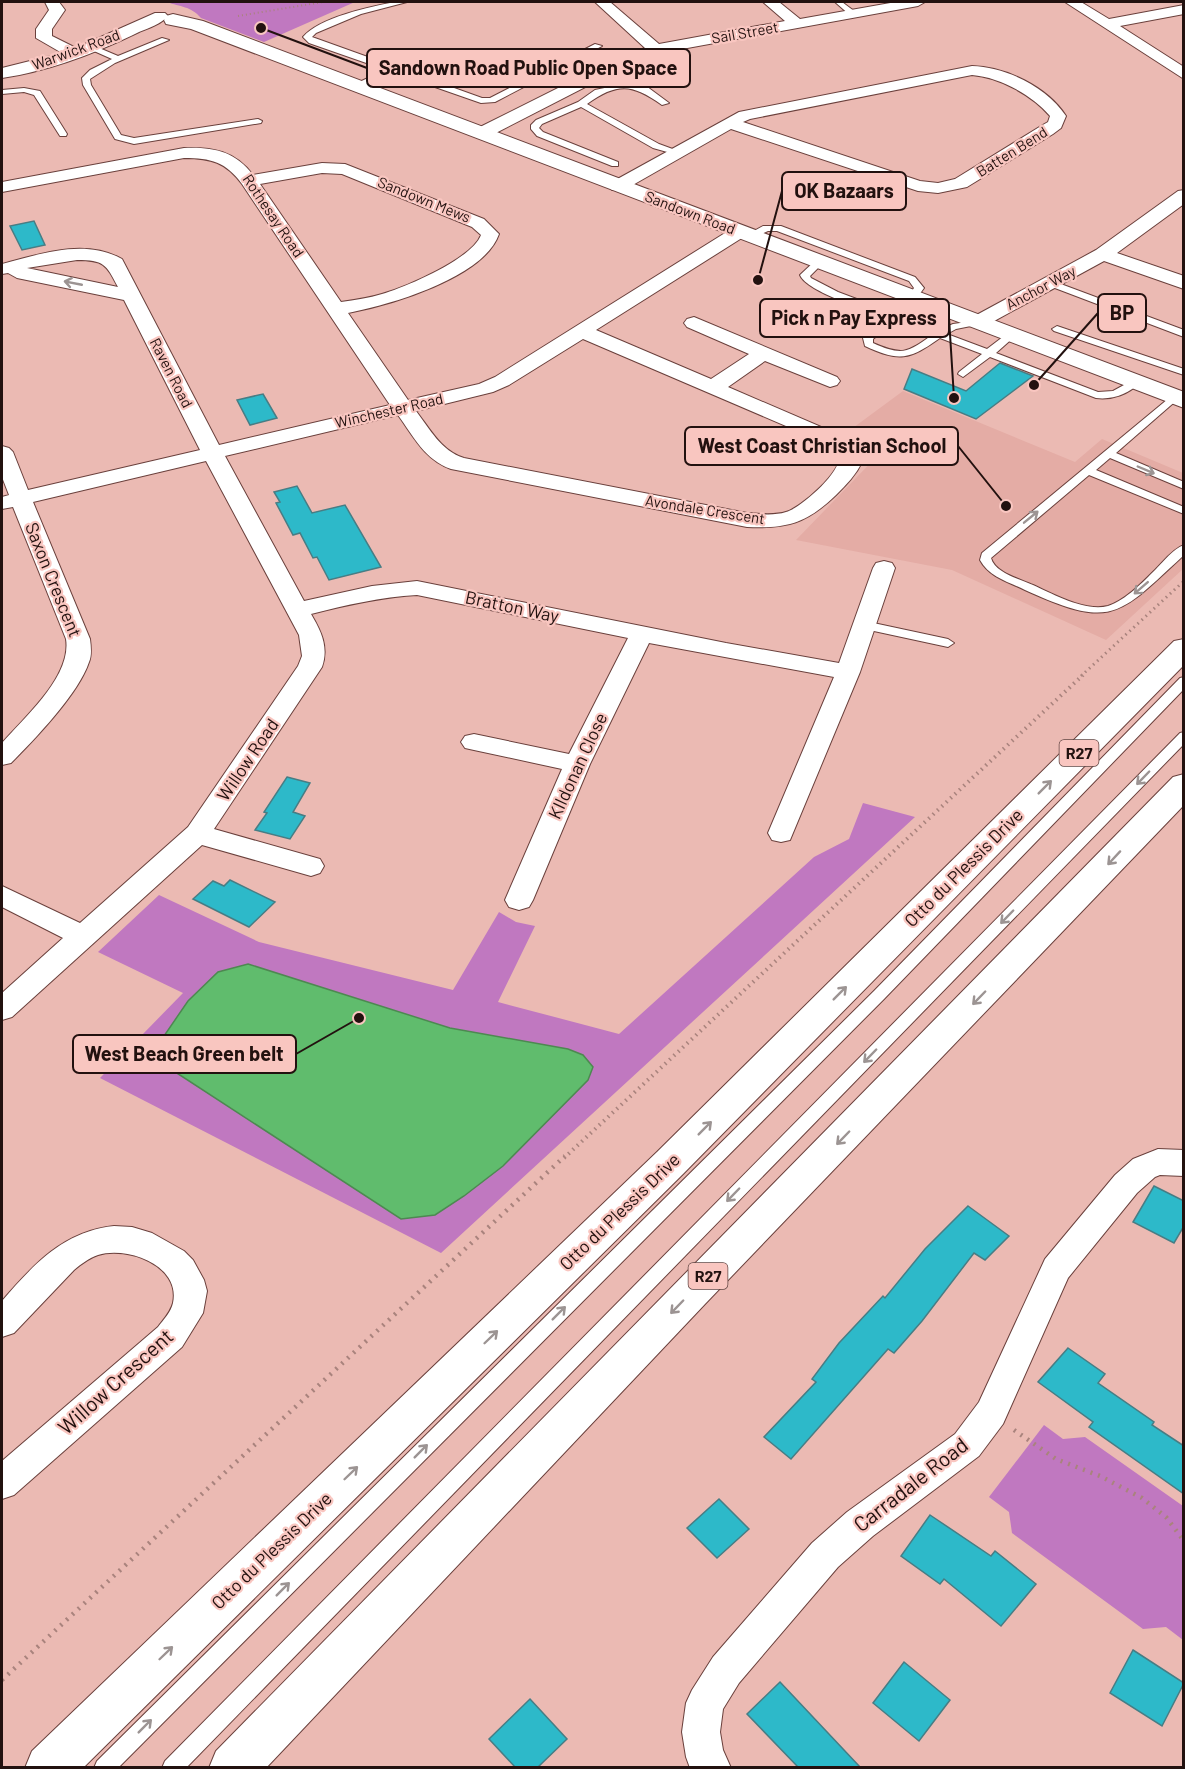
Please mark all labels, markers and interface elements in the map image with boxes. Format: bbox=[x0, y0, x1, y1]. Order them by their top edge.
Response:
street label: Sail Street bbox=[710, 17, 780, 47]
street label: Warwick Road bbox=[29, 25, 122, 73]
callout: Sandown Road Public Open Space bbox=[367, 49, 690, 87]
text: Sandown Road Public Open Space bbox=[379, 55, 677, 79]
street label: Batten Bend bbox=[973, 122, 1050, 180]
street label: Rothesay Road bbox=[239, 170, 308, 260]
street label: Sandown Mews bbox=[375, 172, 473, 226]
callout: OK Bazaars bbox=[782, 172, 906, 210]
text: OK Bazaars bbox=[794, 178, 894, 202]
street label: Sandown Road bbox=[643, 187, 738, 238]
street label: Anchor Way bbox=[1003, 261, 1079, 313]
one-way arrow bbox=[63, 277, 83, 288]
callout: BP bbox=[1098, 294, 1146, 332]
callout: Pick n Pay Express bbox=[760, 299, 949, 337]
text: BP bbox=[1110, 300, 1134, 324]
text: Pick n Pay Express bbox=[771, 305, 937, 329]
street label: Raven Road bbox=[147, 335, 197, 410]
street label: Winchester Road bbox=[333, 389, 445, 431]
callout: West Coast Christian School bbox=[685, 427, 958, 465]
text: West Coast Christian School bbox=[698, 433, 946, 457]
one-way arrow bbox=[1136, 465, 1155, 476]
street label: Avondale Crescent bbox=[644, 491, 766, 527]
one-way arrow bbox=[1023, 511, 1039, 524]
street label: Saxon Crescent bbox=[21, 519, 87, 640]
one-way arrow bbox=[1134, 581, 1149, 595]
street label: Bratton Way bbox=[463, 585, 561, 627]
street label: KIldonan Close bbox=[543, 709, 611, 822]
street label: Willow Road bbox=[212, 714, 283, 805]
road number: R27 bbox=[1060, 740, 1098, 766]
one-way arrow bbox=[1136, 771, 1151, 786]
one-way arrow bbox=[1038, 779, 1053, 794]
street label: Otto du Plessis Drive bbox=[899, 803, 1027, 931]
one-way arrow bbox=[1107, 850, 1122, 865]
one-way arrow bbox=[999, 910, 1014, 925]
one-way arrow bbox=[833, 985, 848, 1000]
one-way arrow bbox=[972, 991, 987, 1006]
callout: West Beach Green belt bbox=[73, 1035, 296, 1073]
text: West Beach Green belt bbox=[84, 1041, 284, 1065]
one-way arrow bbox=[863, 1049, 877, 1064]
one-way arrow bbox=[698, 1120, 713, 1135]
one-way arrow bbox=[835, 1130, 850, 1145]
street label: Otto du Plessis Drive bbox=[555, 1148, 684, 1274]
one-way arrow bbox=[726, 1188, 741, 1203]
road number: R27 bbox=[688, 1263, 728, 1289]
one-way arrow bbox=[670, 1299, 684, 1314]
one-way arrow bbox=[552, 1306, 567, 1321]
street label: Willow Crescent bbox=[52, 1323, 178, 1439]
one-way arrow bbox=[483, 1330, 498, 1345]
street label: Carradale Road bbox=[848, 1431, 972, 1536]
one-way arrow bbox=[414, 1443, 429, 1458]
one-way arrow bbox=[344, 1466, 359, 1481]
street label: Otto du Plessis Drive bbox=[207, 1487, 336, 1613]
one-way arrow bbox=[276, 1581, 291, 1596]
one-way arrow bbox=[159, 1646, 174, 1661]
one-way arrow bbox=[138, 1719, 152, 1734]

